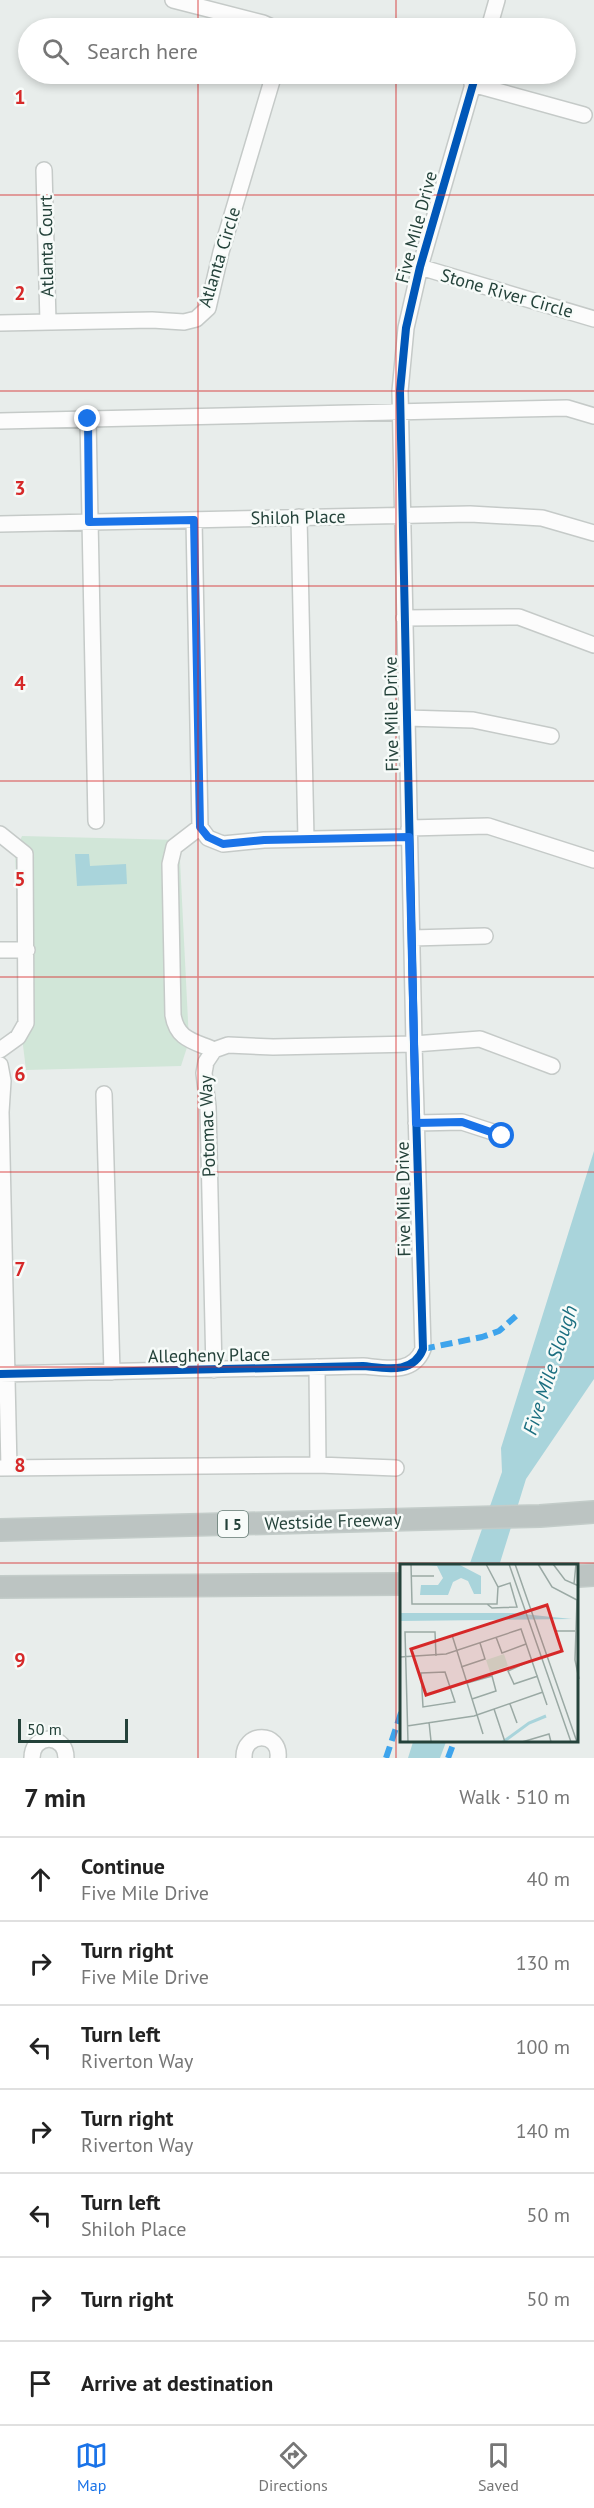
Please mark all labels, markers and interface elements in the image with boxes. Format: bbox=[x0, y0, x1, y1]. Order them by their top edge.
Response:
search box bbox=[18, 18, 576, 84]
icon: search bbox=[39, 35, 72, 68]
text: Search here bbox=[87, 37, 198, 65]
text: 1 bbox=[14, 84, 26, 110]
street label: Five Mile Drive bbox=[390, 168, 442, 286]
street label: Atlanta Court bbox=[34, 195, 58, 297]
street label: Atlanta Circle bbox=[193, 204, 245, 310]
street label: Stone River Circle bbox=[438, 263, 576, 323]
text: 2 bbox=[14, 280, 26, 306]
route end bbox=[74, 405, 100, 431]
text: 3 bbox=[14, 475, 26, 501]
street label: Shiloh Place bbox=[250, 505, 346, 529]
street label: Five Mile Drive bbox=[378, 656, 404, 772]
text: 4 bbox=[14, 670, 26, 696]
text: 5 bbox=[14, 866, 26, 892]
text: 6 bbox=[14, 1061, 26, 1087]
street label: Potomac Way bbox=[194, 1074, 220, 1177]
route start bbox=[488, 1122, 514, 1148]
street label: Five Mile Drive bbox=[390, 1141, 416, 1257]
text: 7 bbox=[14, 1256, 26, 1282]
water label: Five Mile Slough bbox=[517, 1302, 583, 1438]
street label: Allegheny Place bbox=[148, 1342, 270, 1368]
text: 8 bbox=[14, 1452, 26, 1478]
street label: Westside Freeway bbox=[264, 1507, 402, 1535]
road number: I 5 bbox=[218, 1511, 248, 1537]
inset map bbox=[400, 1564, 579, 1743]
text: 9 bbox=[14, 1647, 26, 1673]
scale bar bbox=[18, 1716, 128, 1744]
text: 50 m bbox=[27, 1719, 62, 1739]
text: 7 min bbox=[24, 1781, 86, 1814]
text: Walk · 510 m bbox=[459, 1784, 570, 1810]
text: Continue bbox=[81, 1852, 165, 1880]
icon: ahead bbox=[24, 1863, 57, 1896]
text: 40 m bbox=[527, 1866, 570, 1892]
text: Five Mile Drive bbox=[81, 1880, 209, 1906]
text: Turn right bbox=[81, 1936, 173, 1964]
icon: right bbox=[24, 1947, 57, 1980]
text: 130 m bbox=[516, 1950, 570, 1976]
text: Five Mile Drive bbox=[81, 1964, 209, 1990]
text: Turn left bbox=[81, 2020, 161, 2048]
icon: left bbox=[24, 2031, 57, 2064]
text: 100 m bbox=[516, 2034, 570, 2060]
text: Riverton Way bbox=[81, 2048, 193, 2074]
text: Turn right bbox=[81, 2104, 173, 2132]
icon: right bbox=[24, 2115, 57, 2148]
text: 140 m bbox=[516, 2118, 570, 2144]
text: Riverton Way bbox=[81, 2132, 193, 2158]
text: Turn left bbox=[81, 2188, 161, 2216]
icon: left bbox=[24, 2199, 57, 2232]
text: 50 m bbox=[527, 2202, 570, 2228]
text: Shiloh Place bbox=[81, 2216, 186, 2242]
icon: right bbox=[24, 2283, 57, 2316]
text: Turn right bbox=[81, 2285, 173, 2313]
text: 50 m bbox=[527, 2286, 570, 2312]
icon: arrive bbox=[24, 2367, 57, 2400]
text: Arrive at destination bbox=[81, 2369, 273, 2397]
tab: Map bbox=[75, 2439, 108, 2495]
tab: Directions bbox=[259, 2439, 328, 2495]
tab: Saved bbox=[478, 2439, 519, 2495]

